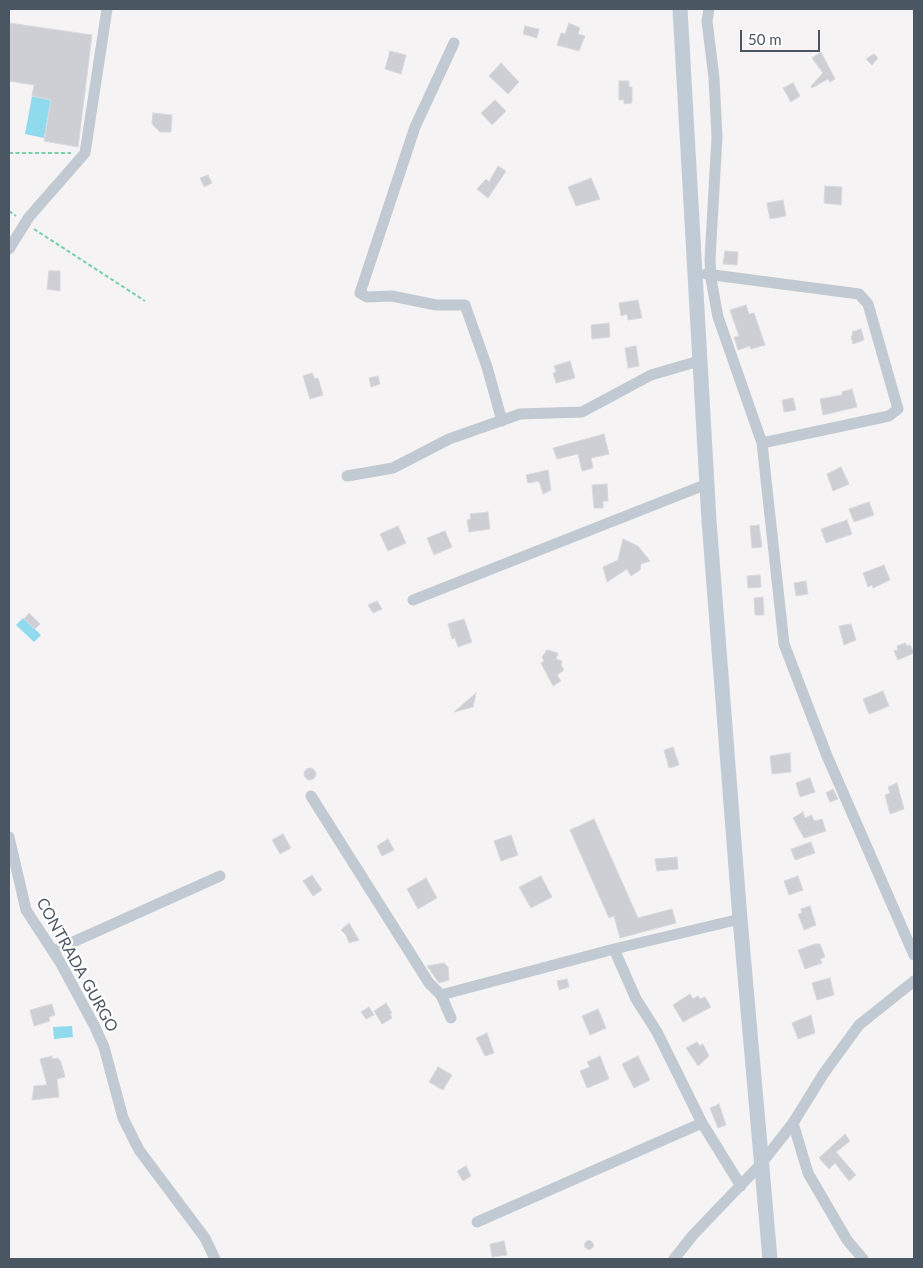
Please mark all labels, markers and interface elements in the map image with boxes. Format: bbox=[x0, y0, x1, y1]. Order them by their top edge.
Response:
scale bar bbox=[743, 20, 823, 52]
text: 50 m bbox=[748, 30, 782, 48]
street label: CONTRADA GURGO bbox=[32, 895, 122, 1035]

